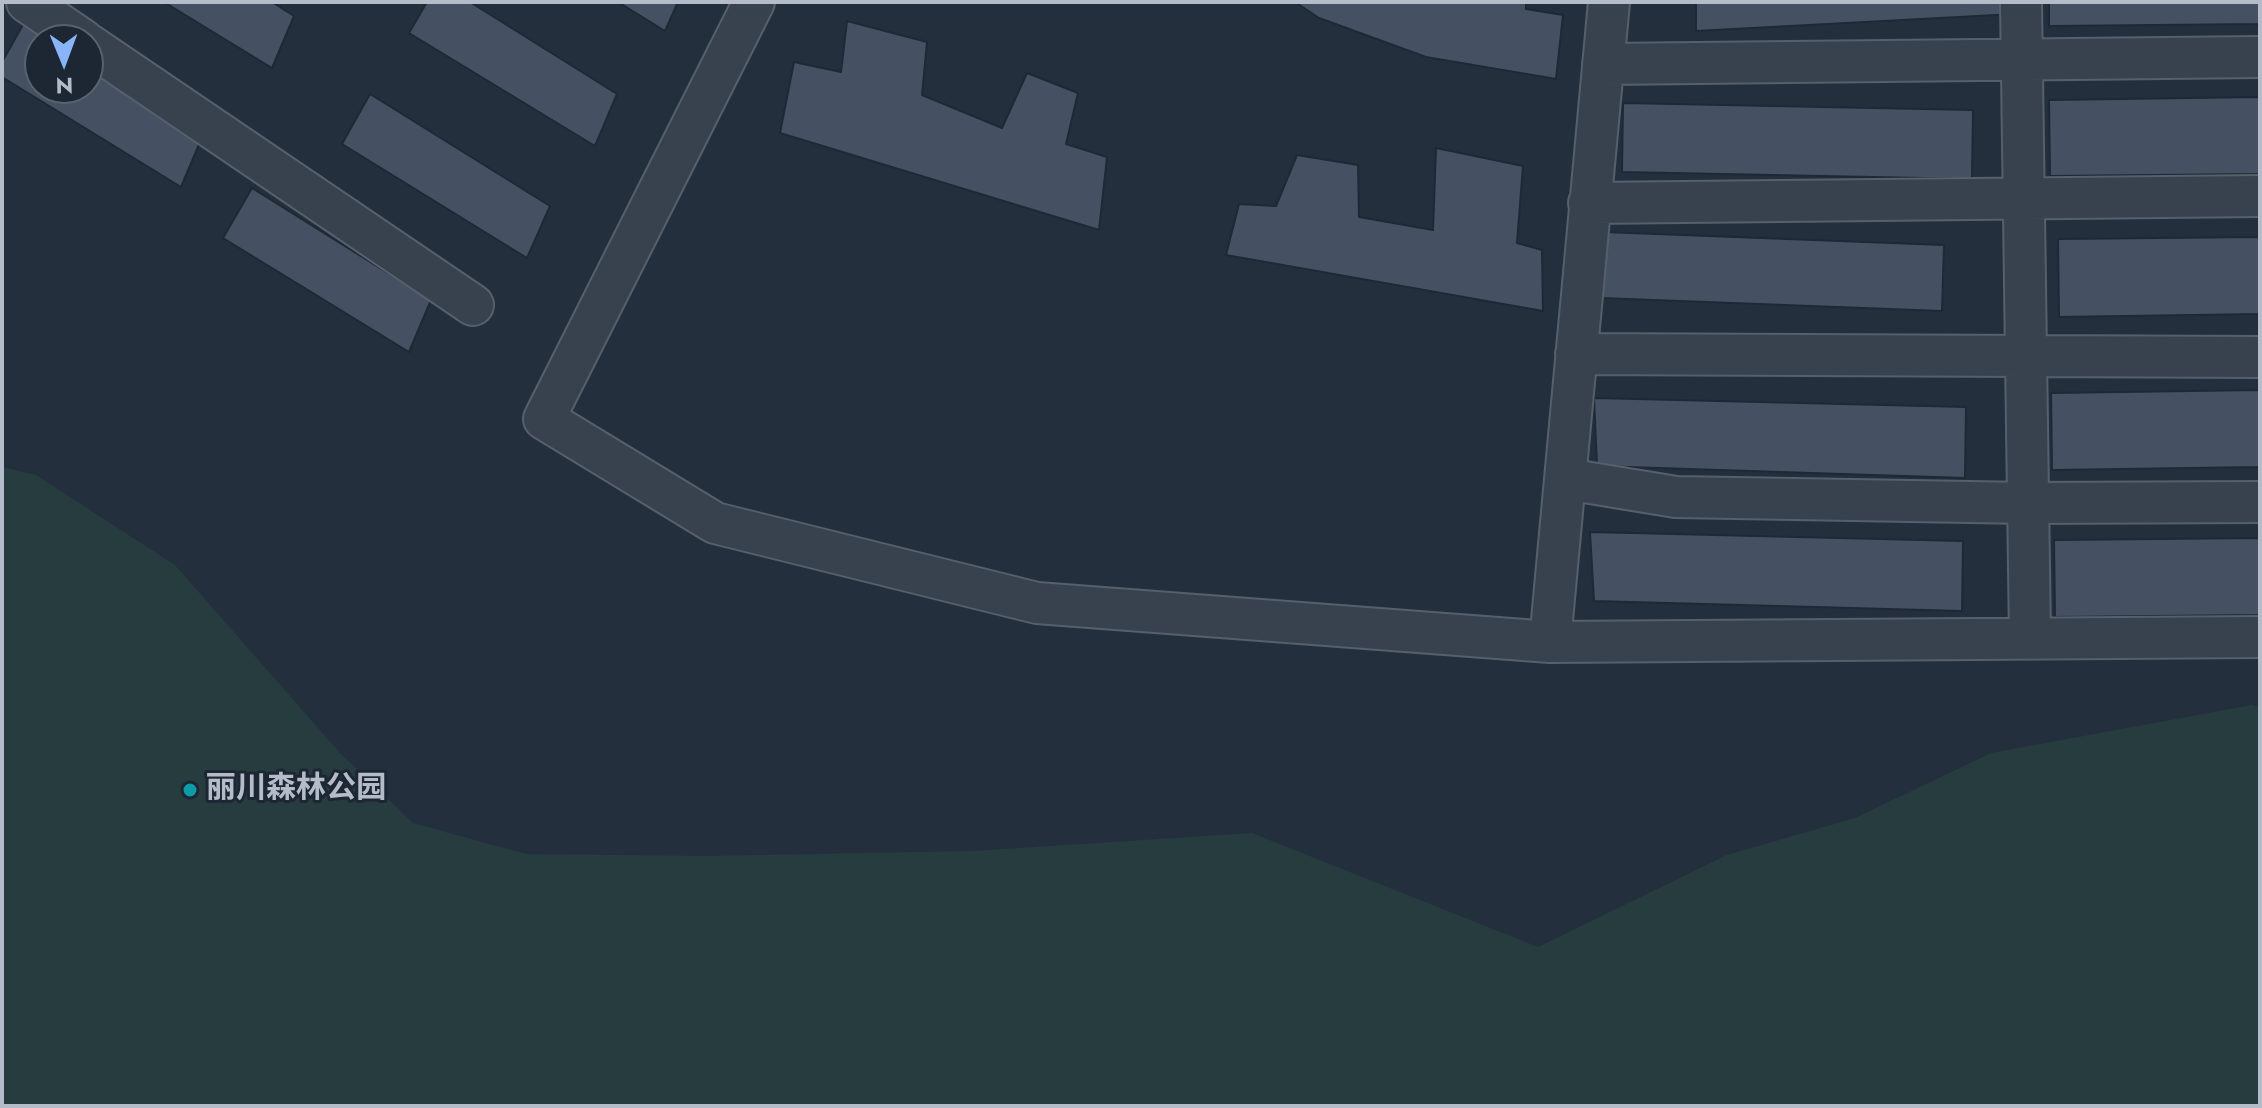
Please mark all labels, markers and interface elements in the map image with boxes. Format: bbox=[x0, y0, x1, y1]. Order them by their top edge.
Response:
north arrow bbox=[24, 24, 104, 104]
text: N bbox=[55, 70, 73, 102]
place label: 丽川森林公园 bbox=[206, 772, 386, 808]
marker: 丽川森林公园 bbox=[181, 781, 199, 799]

